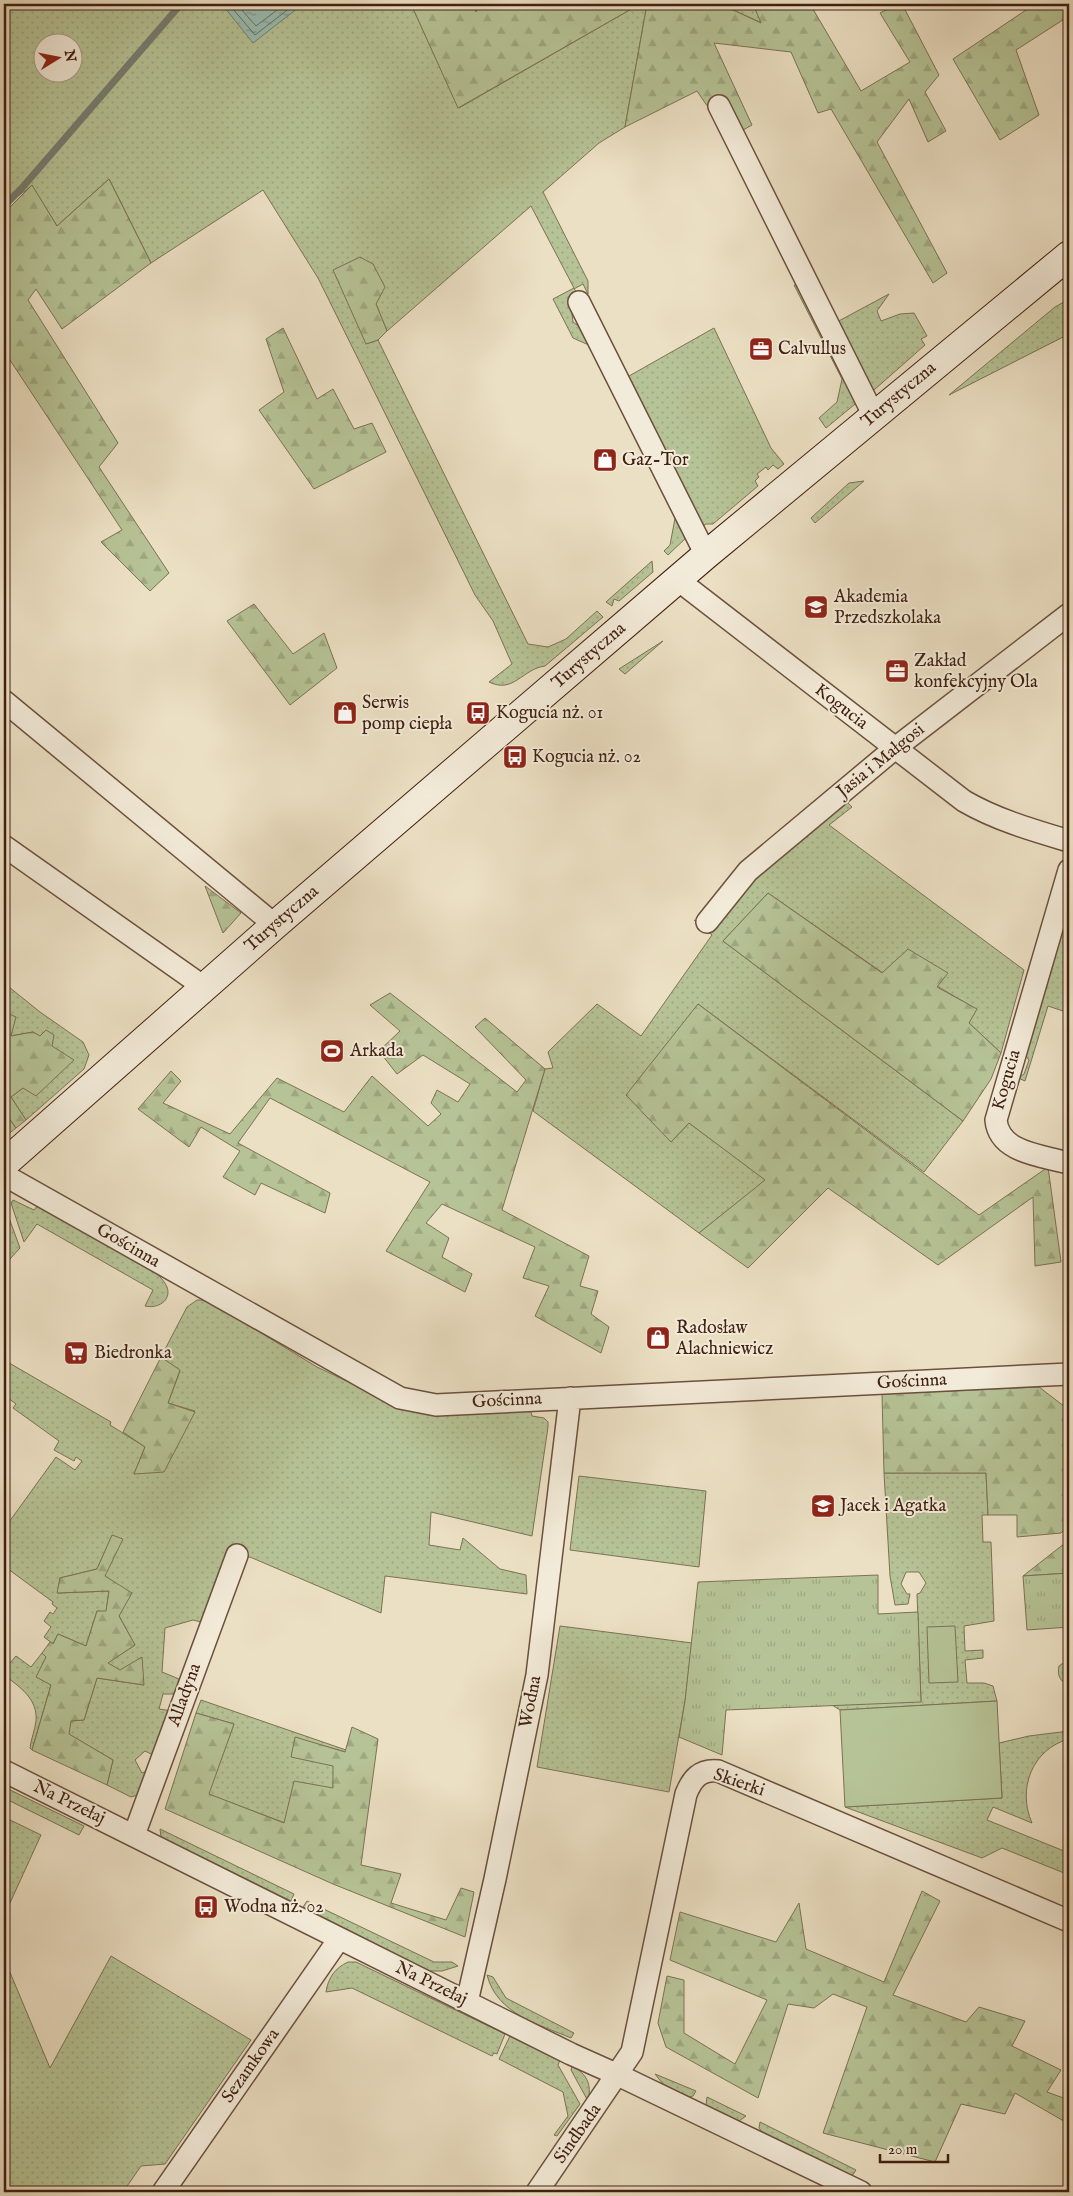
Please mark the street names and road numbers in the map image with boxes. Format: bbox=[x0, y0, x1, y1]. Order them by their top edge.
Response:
street label: Turystyczna bbox=[857, 357, 941, 433]
street label: Turystyczna bbox=[547, 617, 631, 694]
street label: Kogucia bbox=[809, 679, 873, 735]
street label: Jasia i Małgosi bbox=[831, 718, 930, 805]
street label: Turystyczna bbox=[240, 880, 324, 957]
street label: Kogucia bbox=[987, 1047, 1027, 1113]
street label: Gościnna bbox=[92, 1219, 164, 1274]
street label: Gościnna bbox=[877, 1369, 948, 1395]
street label: Gościnna bbox=[472, 1388, 543, 1414]
street label: Alladyna bbox=[163, 1660, 207, 1731]
street label: Wodna bbox=[515, 1674, 547, 1730]
street label: Skierki bbox=[710, 1764, 768, 1803]
street label: Na Przełaj bbox=[29, 1776, 109, 1830]
street label: Na Przełaj bbox=[391, 1957, 471, 2011]
street label: Sezamkowa bbox=[217, 2024, 285, 2108]
street label: Sindbada bbox=[549, 2099, 607, 2168]

